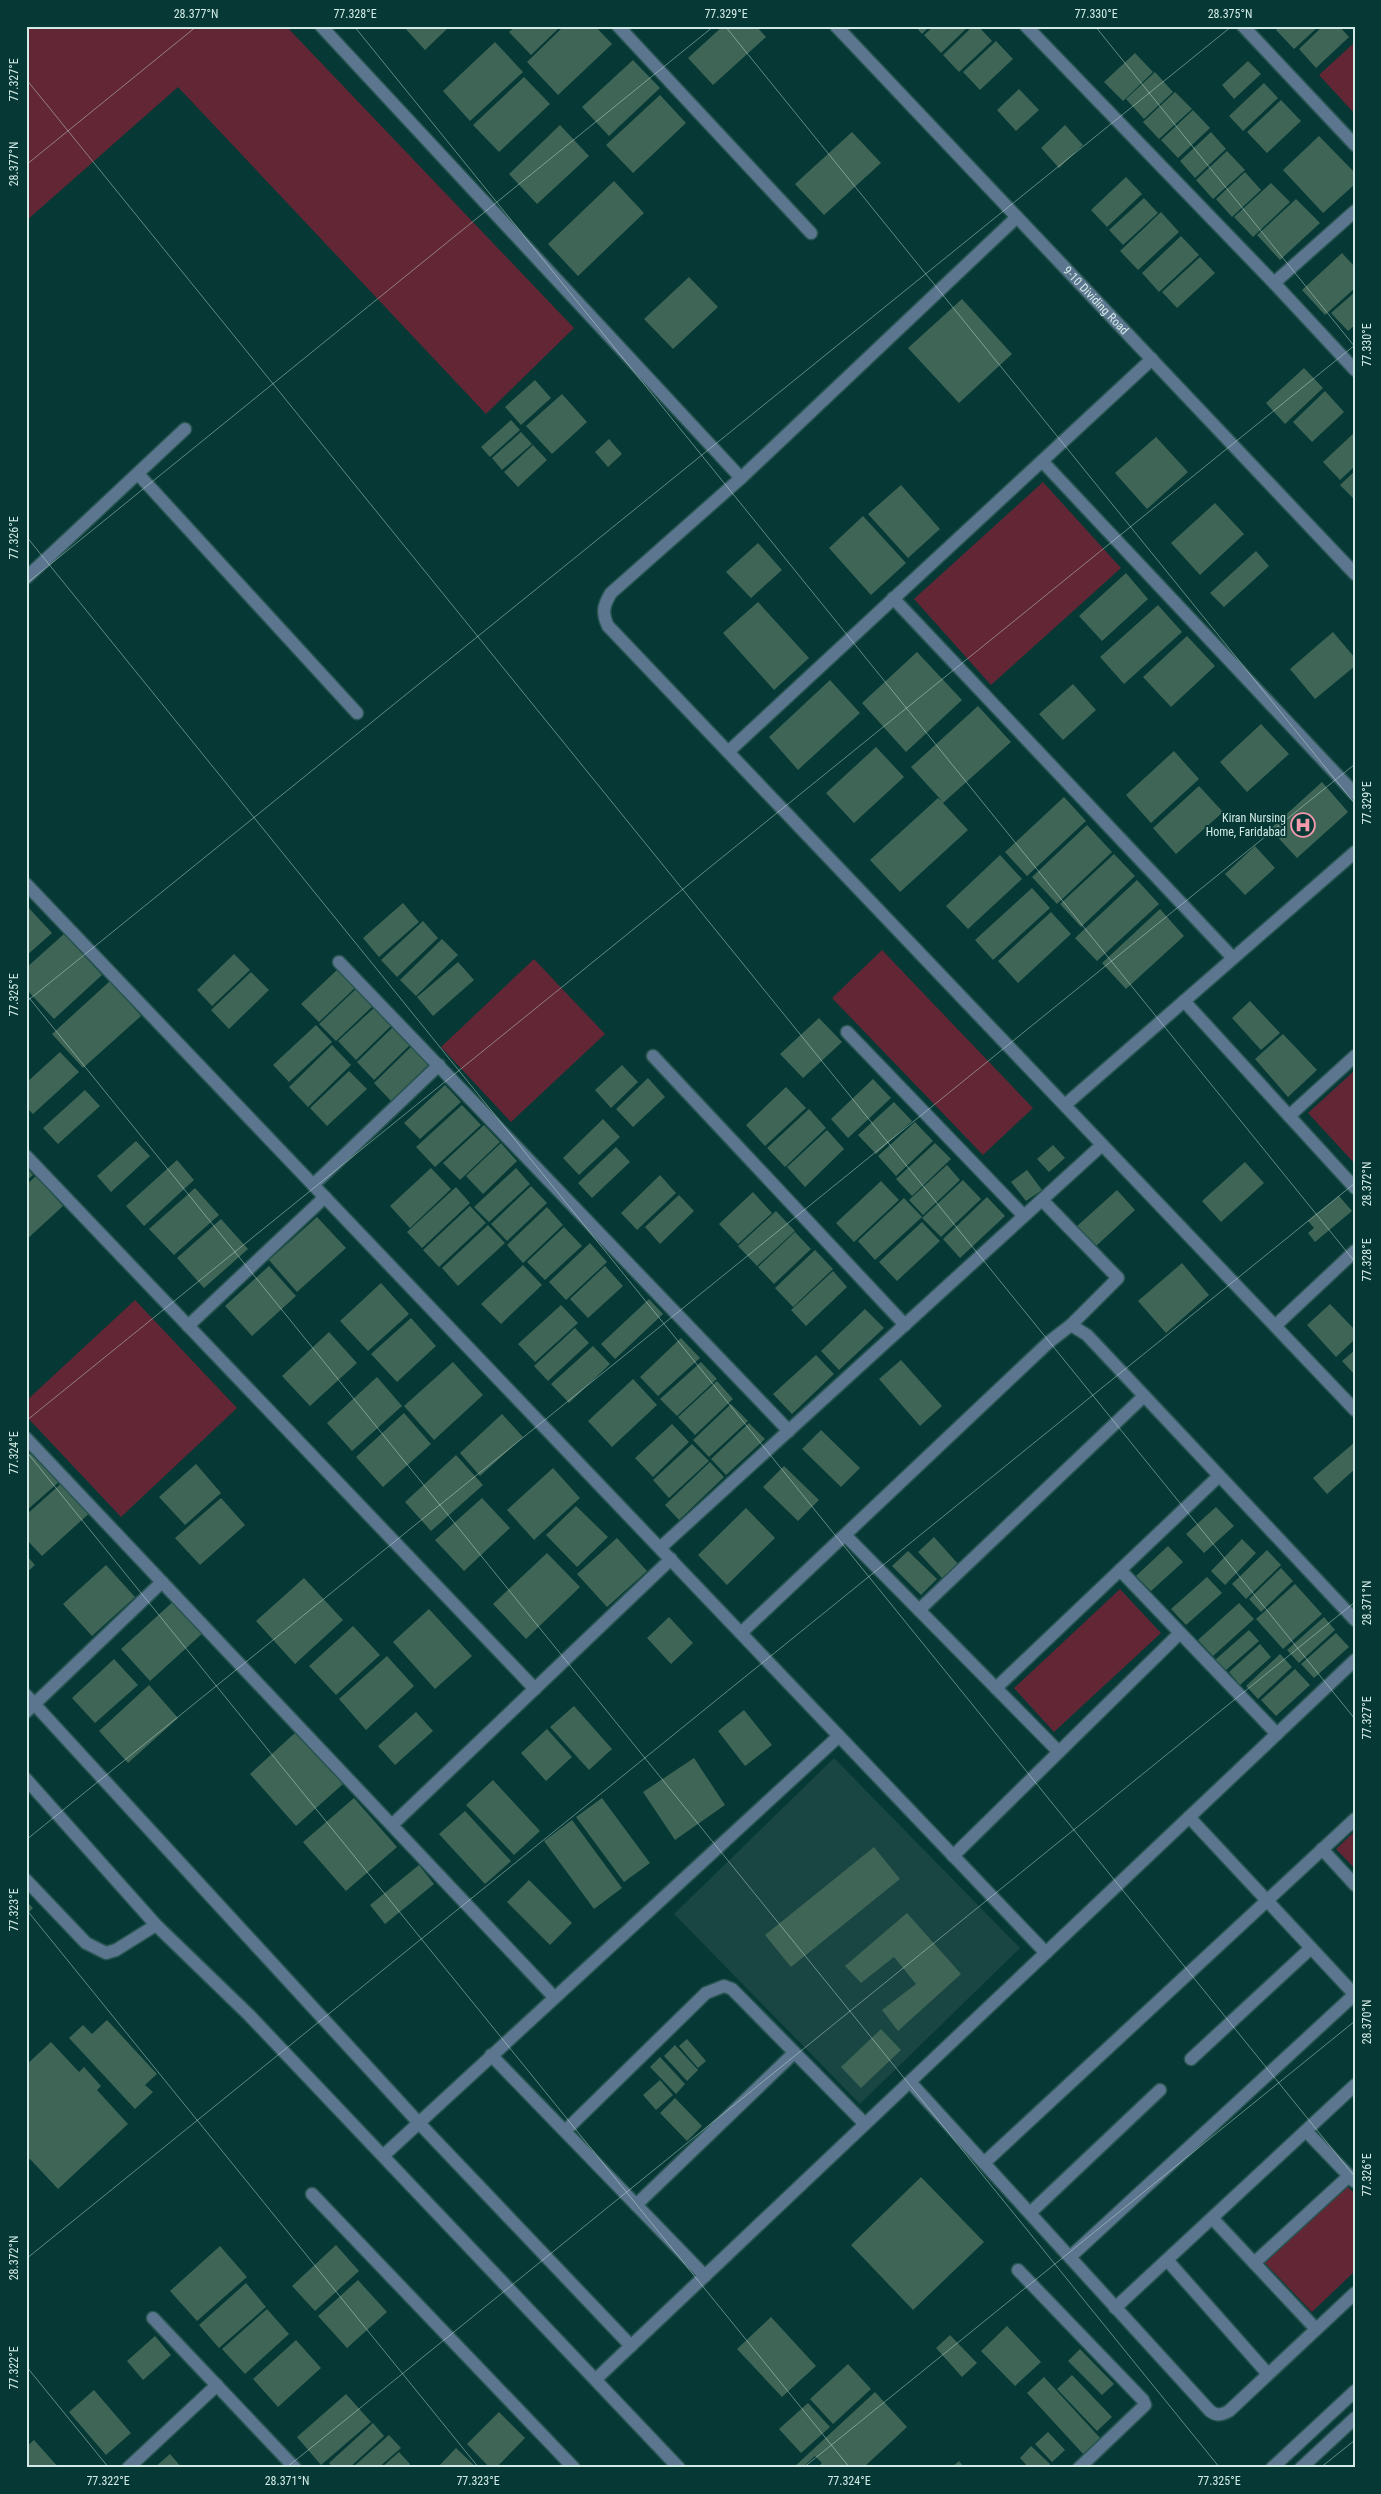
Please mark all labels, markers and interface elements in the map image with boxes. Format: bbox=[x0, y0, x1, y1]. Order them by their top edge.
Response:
text: 28.377°N bbox=[174, 7, 218, 21]
text: 77.328°E bbox=[333, 7, 377, 21]
text: 77.329°E bbox=[704, 7, 748, 21]
text: 77.330°E bbox=[1074, 7, 1118, 21]
text: 28.375°N bbox=[1208, 7, 1252, 21]
text: 77.327°E bbox=[7, 58, 21, 102]
text: 28.377°N bbox=[7, 142, 21, 186]
street label: 9-10 Dividing Road bbox=[1060, 264, 1131, 337]
text: 77.330°E bbox=[1360, 323, 1374, 367]
text: 77.326°E bbox=[7, 516, 21, 560]
text: 77.329°E bbox=[1360, 781, 1374, 825]
place label: Kiran Nursing Home, Faridabad bbox=[1206, 811, 1286, 839]
hospital icon: Kiran Nursing Home, Faridabad bbox=[1290, 812, 1316, 838]
text: 77.325°E bbox=[7, 973, 21, 1017]
text: 28.372°N bbox=[1360, 1162, 1374, 1206]
text: 77.328°E bbox=[1360, 1238, 1374, 1282]
text: 77.324°E bbox=[7, 1431, 21, 1475]
text: 28.371°N bbox=[1360, 1581, 1374, 1625]
text: 77.327°E bbox=[1360, 1696, 1374, 1740]
text: 77.323°E bbox=[7, 1888, 21, 1932]
text: 28.370°N bbox=[1360, 2000, 1374, 2044]
text: 77.326°E bbox=[1360, 2153, 1374, 2197]
text: 28.372°N bbox=[7, 2236, 21, 2280]
text: 77.322°E bbox=[7, 2346, 21, 2390]
text: 77.322°E bbox=[86, 2474, 130, 2488]
text: 28.371°N bbox=[265, 2474, 309, 2488]
text: 77.323°E bbox=[456, 2474, 500, 2488]
text: 77.324°E bbox=[827, 2474, 871, 2488]
text: 77.325°E bbox=[1197, 2474, 1241, 2488]

